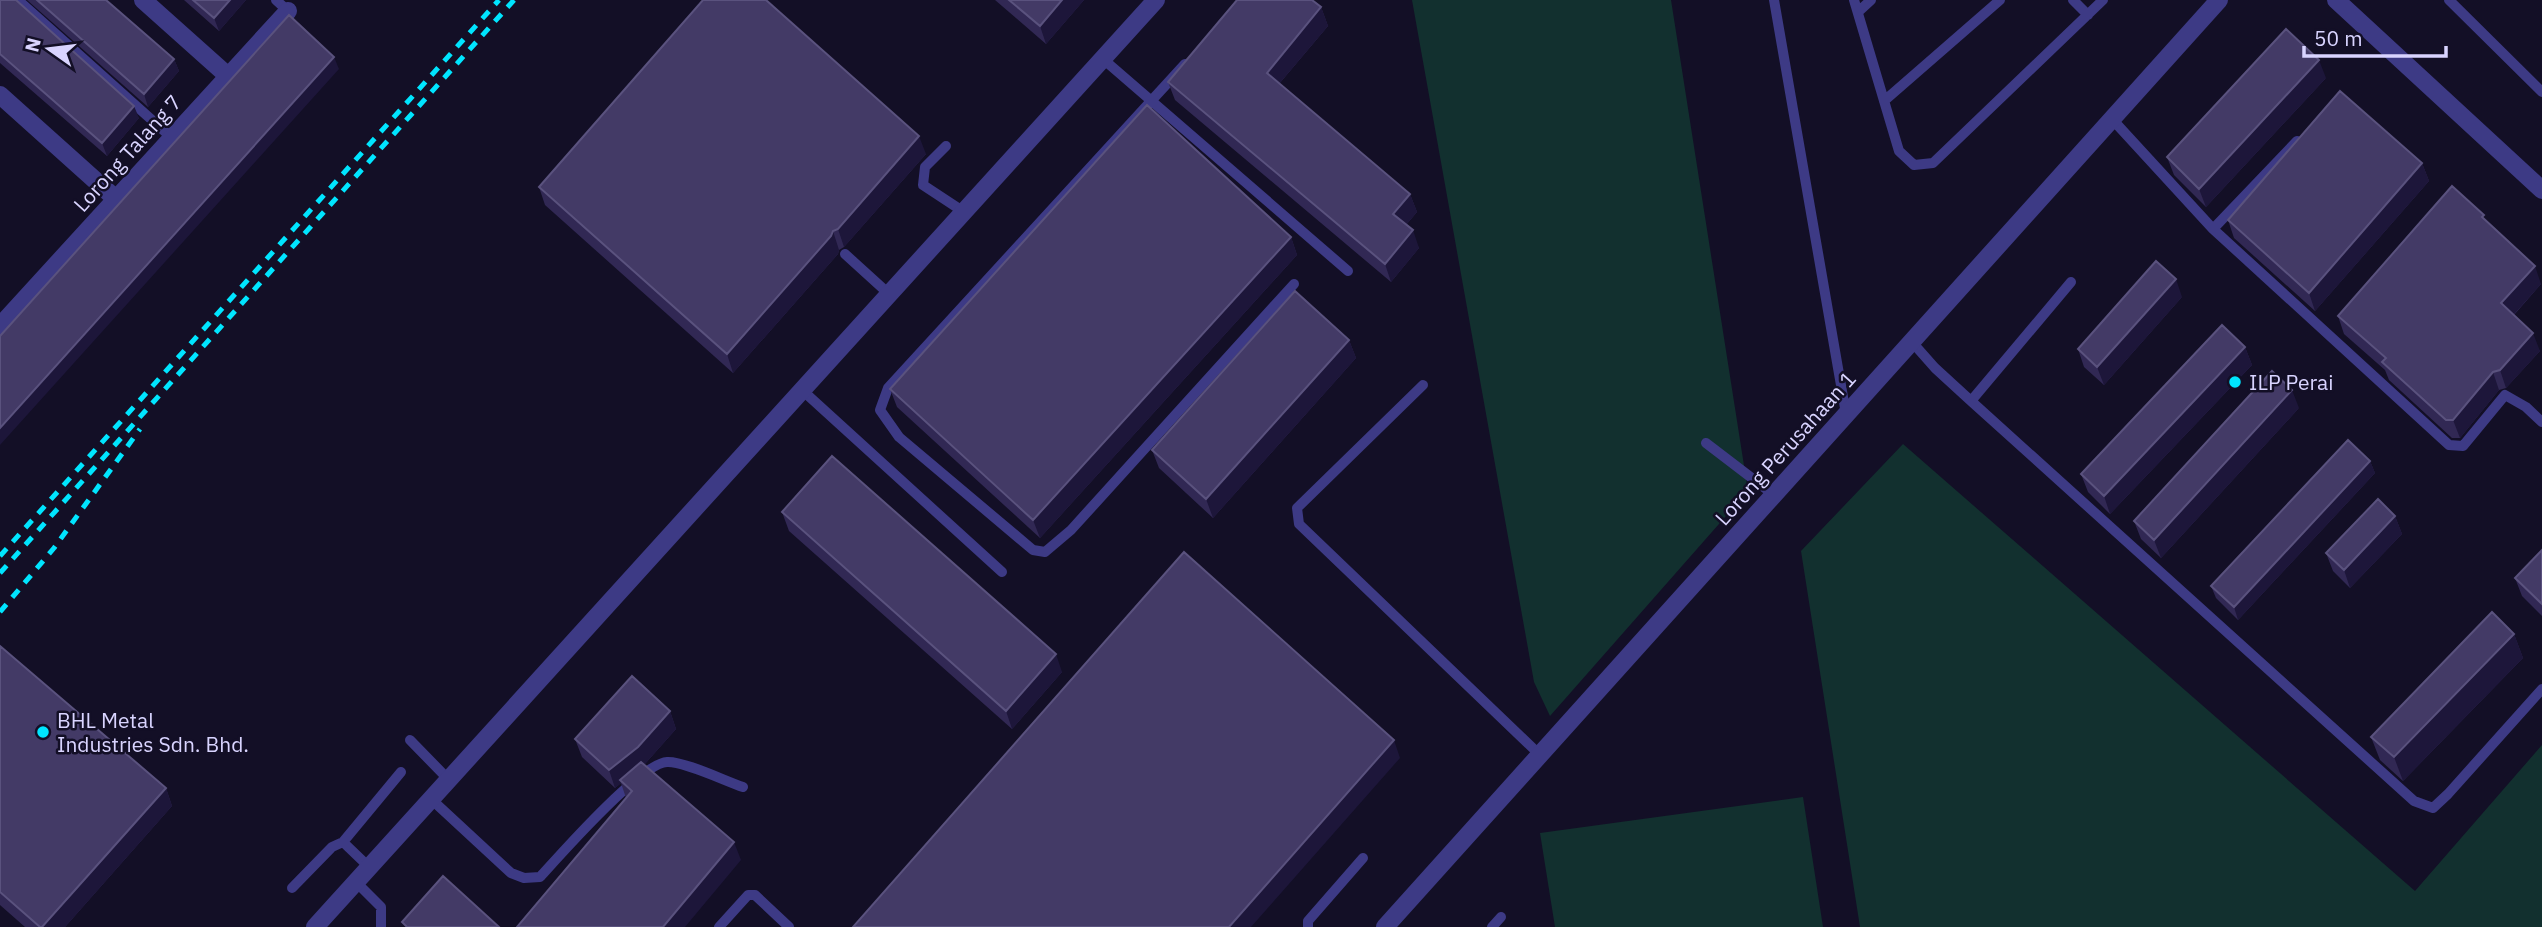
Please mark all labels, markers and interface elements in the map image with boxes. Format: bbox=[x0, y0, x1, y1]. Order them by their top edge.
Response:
north arrow bbox=[14, 14, 84, 84]
scale bar bbox=[2304, 14, 2446, 58]
text: 50 m bbox=[2314, 24, 2363, 52]
text: N bbox=[19, 35, 46, 54]
street label: Lorong Talang 7 bbox=[67, 88, 187, 218]
street label: Lorong Perusahaan 1 bbox=[1708, 365, 1862, 531]
place label: ILP Perai bbox=[2249, 368, 2334, 396]
marker: ILP Perai bbox=[2227, 374, 2243, 390]
place label: BHL Metal Industries Sdn. Bhd. bbox=[57, 706, 249, 758]
marker: BHL Metal Industries Sdn. Bhd. bbox=[35, 724, 51, 740]

